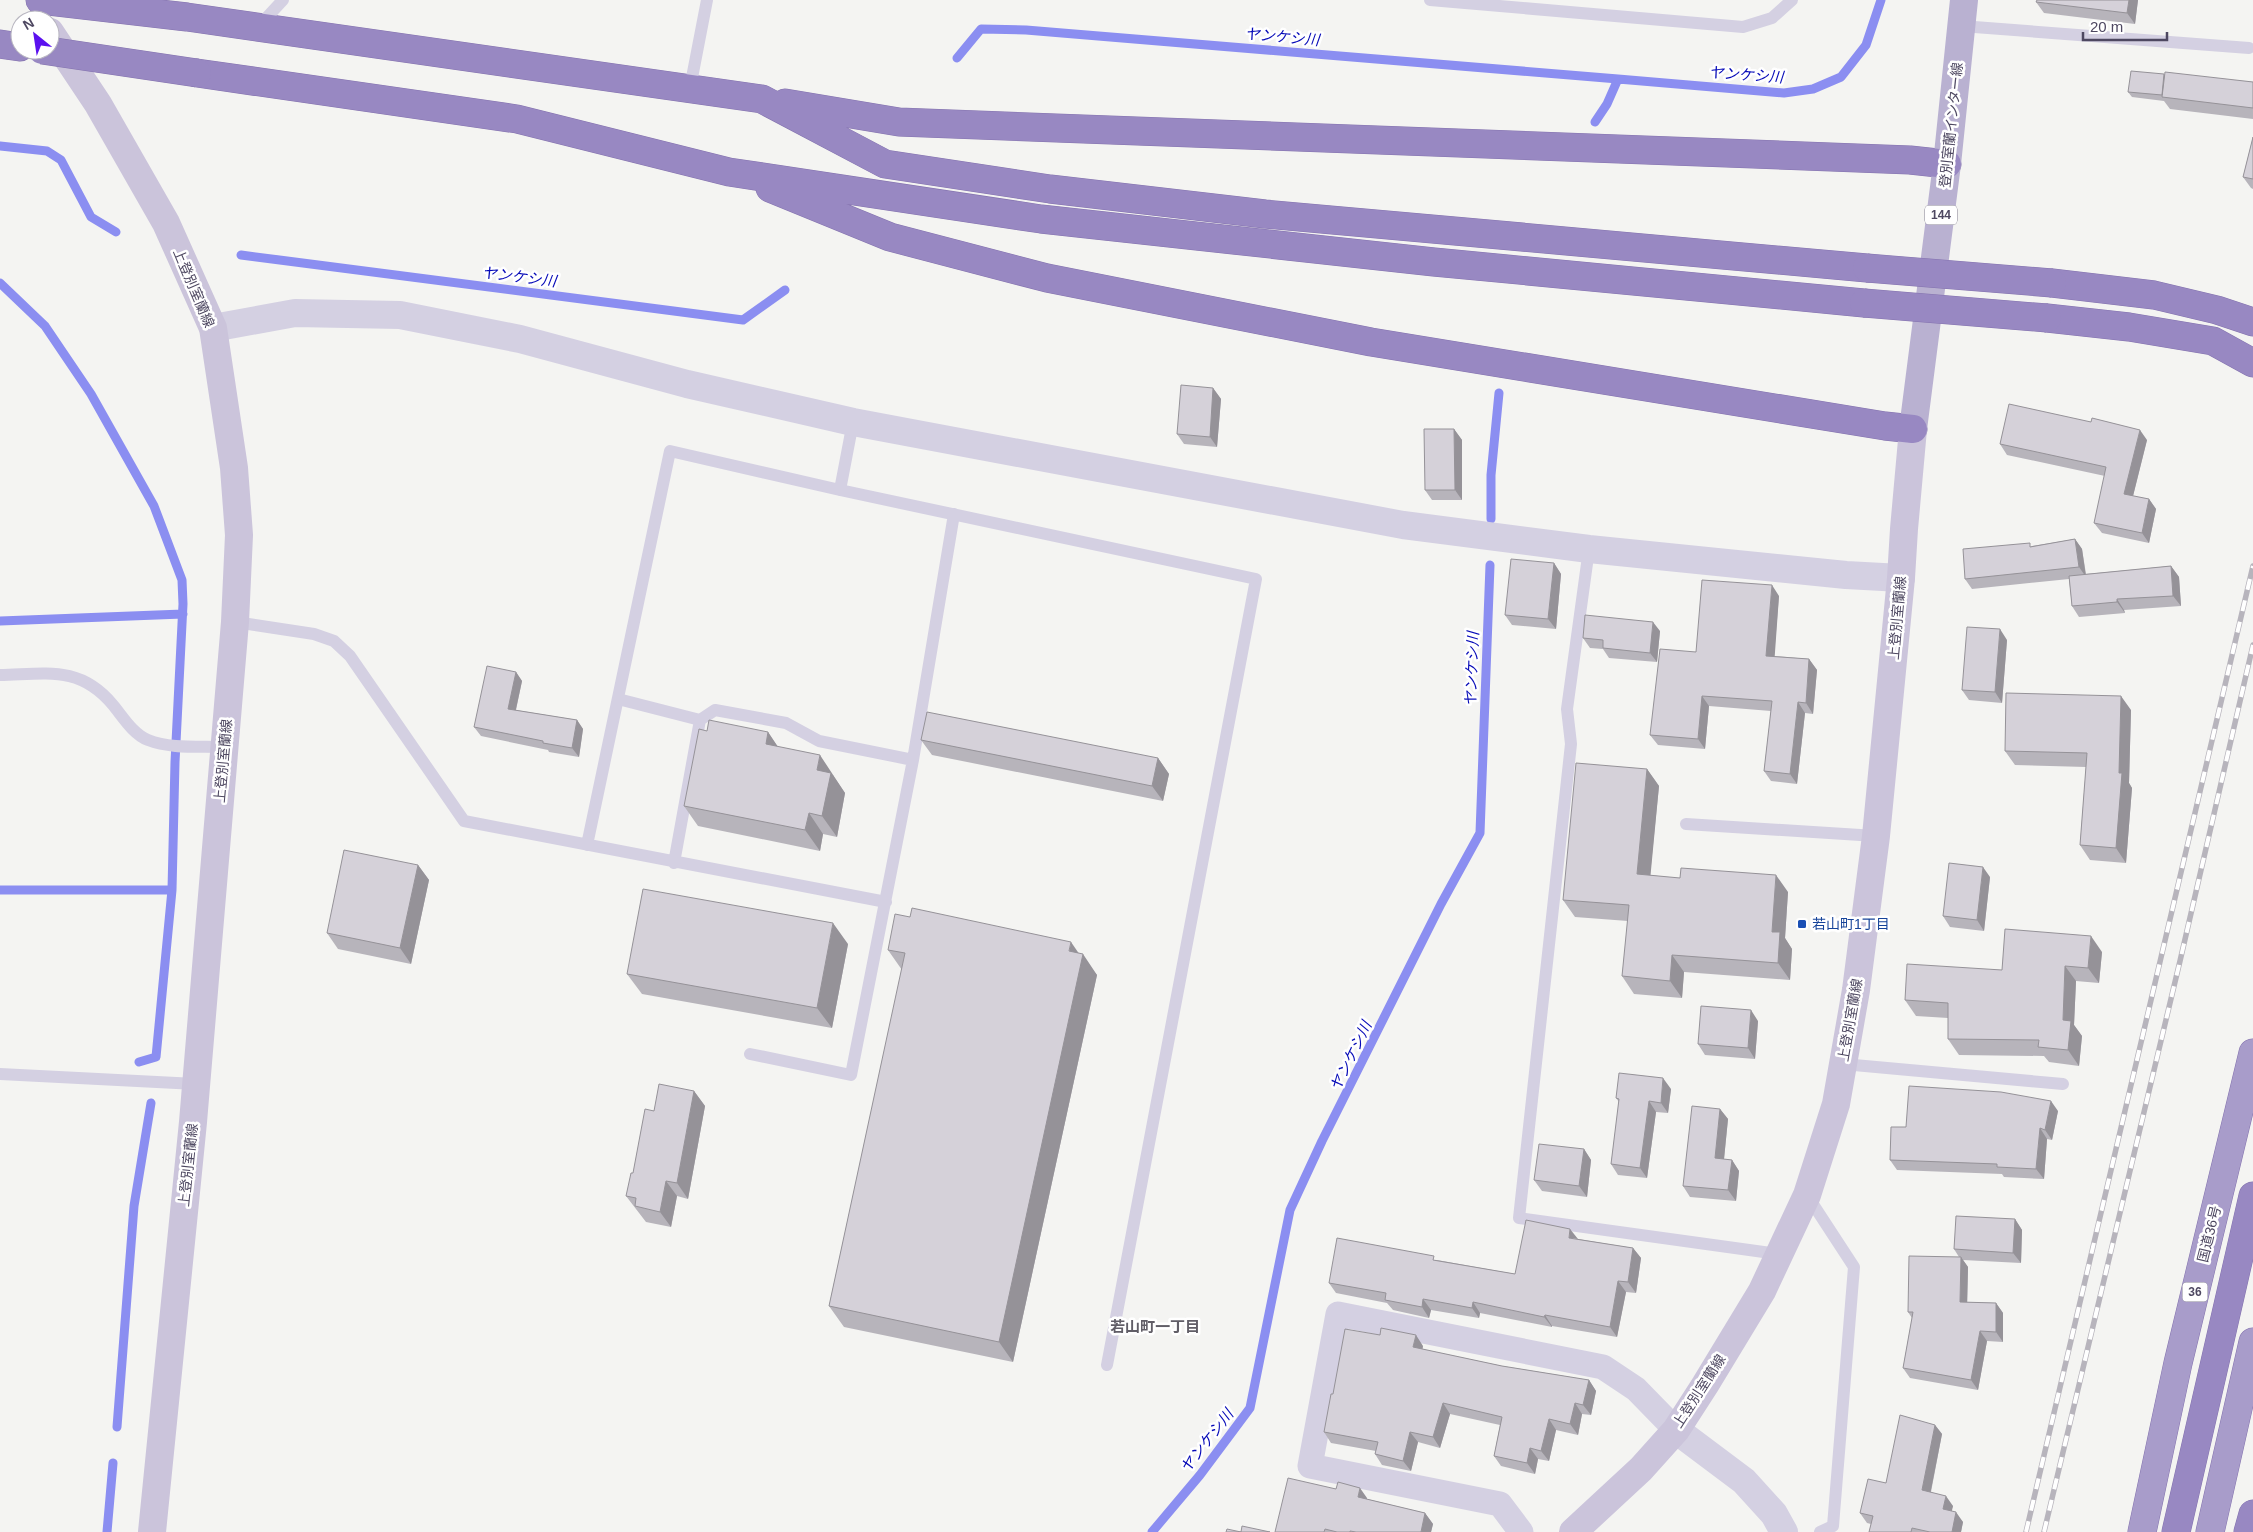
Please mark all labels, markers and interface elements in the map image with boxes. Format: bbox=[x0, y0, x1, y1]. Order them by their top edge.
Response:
north arrow bbox=[10, 10, 60, 60]
scale bar bbox=[2083, 10, 2167, 42]
text: N bbox=[20, 14, 37, 33]
text: 20 m bbox=[2090, 18, 2123, 35]
water label: ヤンケシ川 bbox=[1244, 25, 1322, 48]
street label: 登別室蘭インター線 bbox=[1936, 62, 1966, 188]
water label: ヤンケシ川 bbox=[1708, 63, 1786, 86]
road number: 144 bbox=[1925, 206, 1957, 224]
street label: 上登別室蘭線 bbox=[170, 246, 218, 330]
water label: ヤンケシ川 bbox=[481, 263, 559, 290]
street label: 上登別室蘭線 bbox=[1885, 575, 1909, 661]
water label: ヤンケシ川 bbox=[1462, 629, 1481, 707]
street label: 上登別室蘭線 bbox=[211, 718, 235, 804]
place label: 若山町1丁目 bbox=[1812, 916, 1890, 932]
marker: 若山町1丁目 bbox=[1796, 918, 1808, 930]
street label: 上登別室蘭線 bbox=[1835, 977, 1865, 1063]
water label: ヤンケシ川 bbox=[1326, 1017, 1376, 1093]
street label: 上登別室蘭線 bbox=[176, 1122, 200, 1208]
street label: 国道36号 bbox=[2194, 1204, 2224, 1264]
road number: 36 bbox=[2182, 1282, 2208, 1301]
district label: 若山町一丁目 bbox=[1110, 1318, 1200, 1335]
street label: 上登別室蘭線 bbox=[1669, 1351, 1729, 1431]
water label: ヤンケシ川 bbox=[1177, 1404, 1238, 1475]

